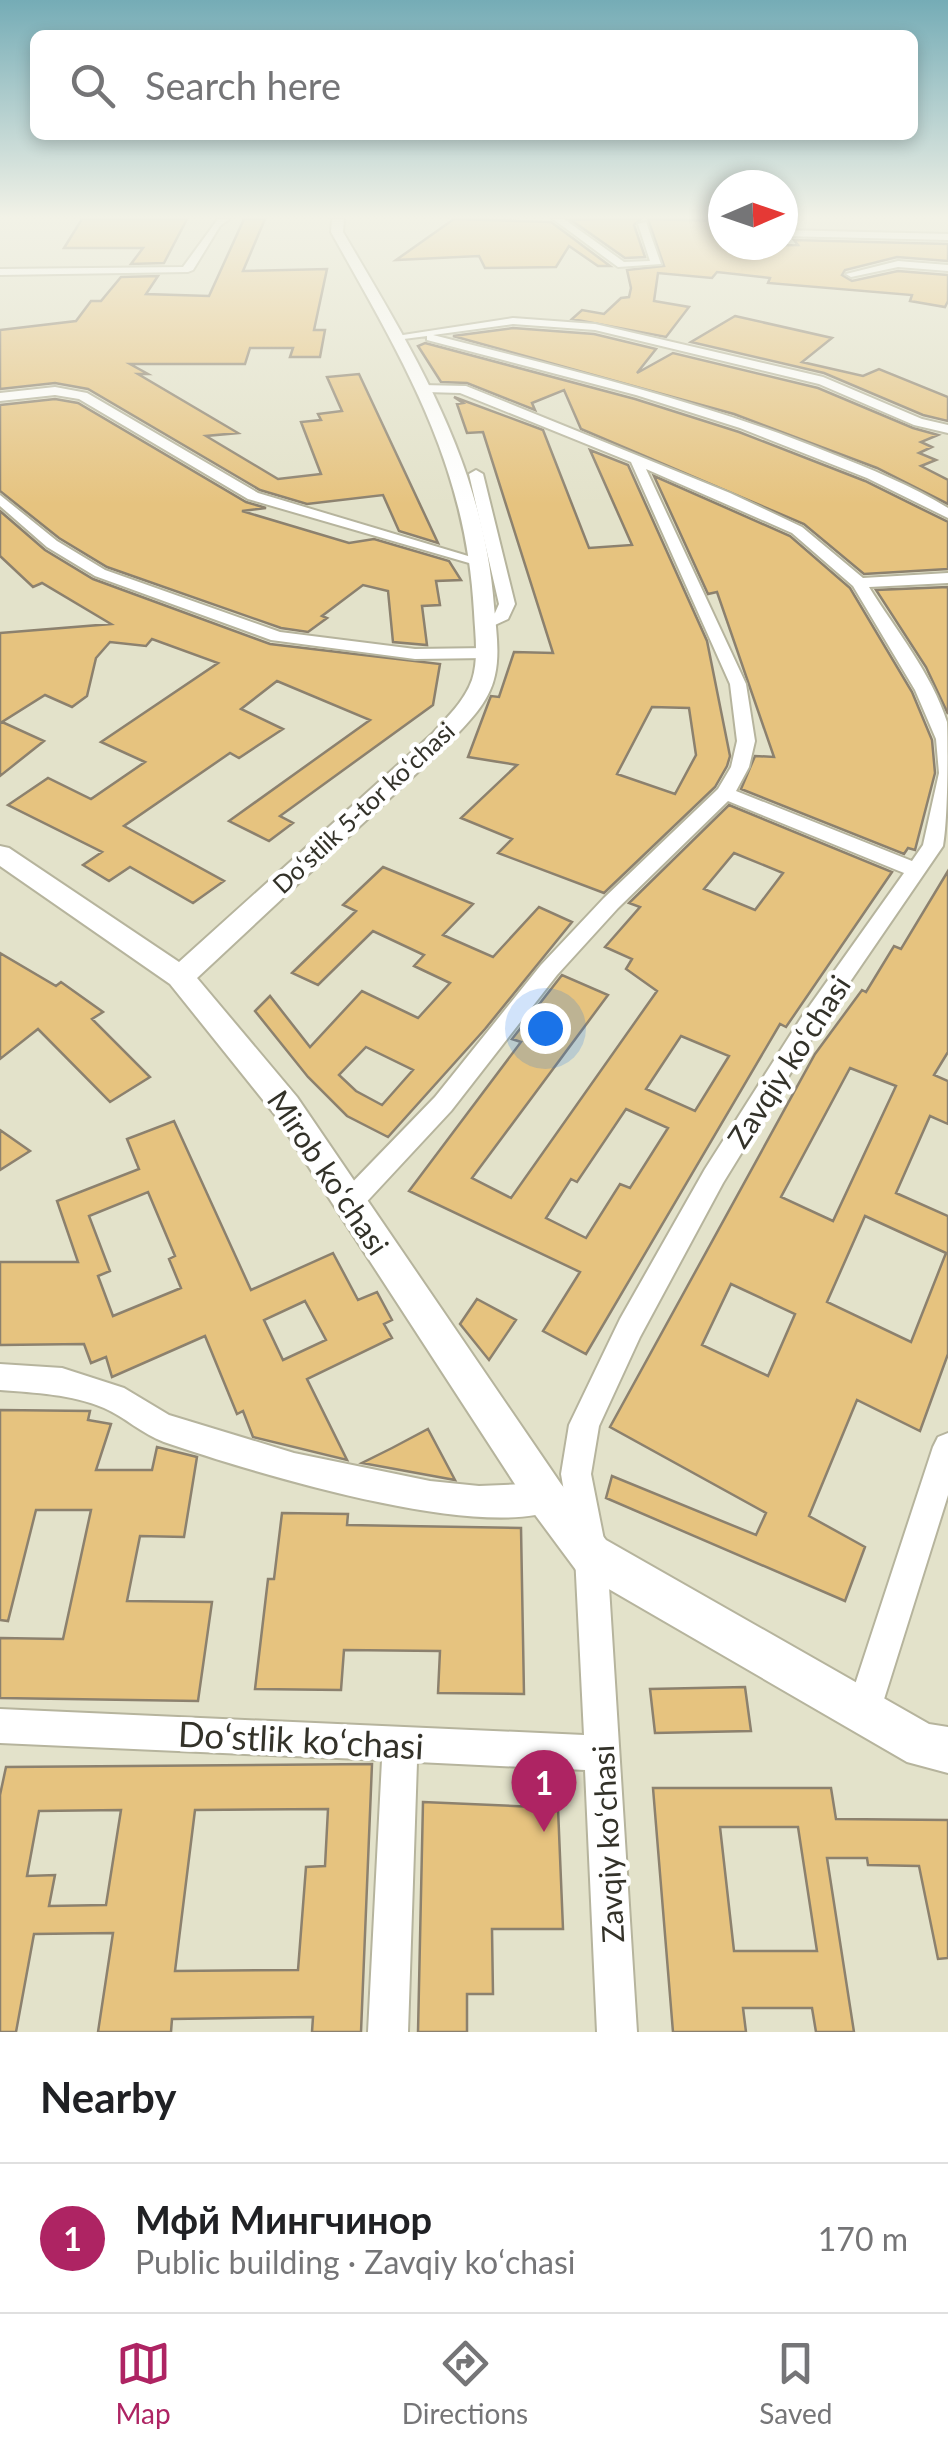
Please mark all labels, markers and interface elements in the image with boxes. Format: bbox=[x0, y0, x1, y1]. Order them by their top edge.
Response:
search box bbox=[30, 30, 918, 140]
icon: search bbox=[65, 58, 120, 113]
text: Search here bbox=[145, 62, 341, 108]
north arrow bbox=[708, 170, 798, 260]
street label: Doʻstlik 5-tor koʻchasi bbox=[266, 715, 460, 899]
street label: Zavqiy koʻchasi bbox=[719, 968, 857, 1154]
your location bbox=[520, 1003, 571, 1054]
street label: Mirob koʻchasi bbox=[261, 1083, 397, 1261]
street label: Doʻstlik koʻchasi bbox=[177, 1712, 425, 1766]
street label: Zavqiy koʻchasi bbox=[584, 1744, 630, 1944]
pin: 1 bbox=[512, 1750, 576, 1832]
text: Nearby bbox=[40, 2072, 177, 2122]
text: Мфй Мингчинор bbox=[135, 2196, 432, 2242]
text: 1 bbox=[63, 2219, 82, 2258]
text: 170 m bbox=[818, 2219, 908, 2258]
text: Public building · Zavqiy koʻchasi bbox=[135, 2242, 575, 2281]
tab: Map bbox=[116, 2336, 171, 2430]
tab: Directions bbox=[402, 2336, 528, 2430]
tab: Saved bbox=[759, 2336, 832, 2430]

